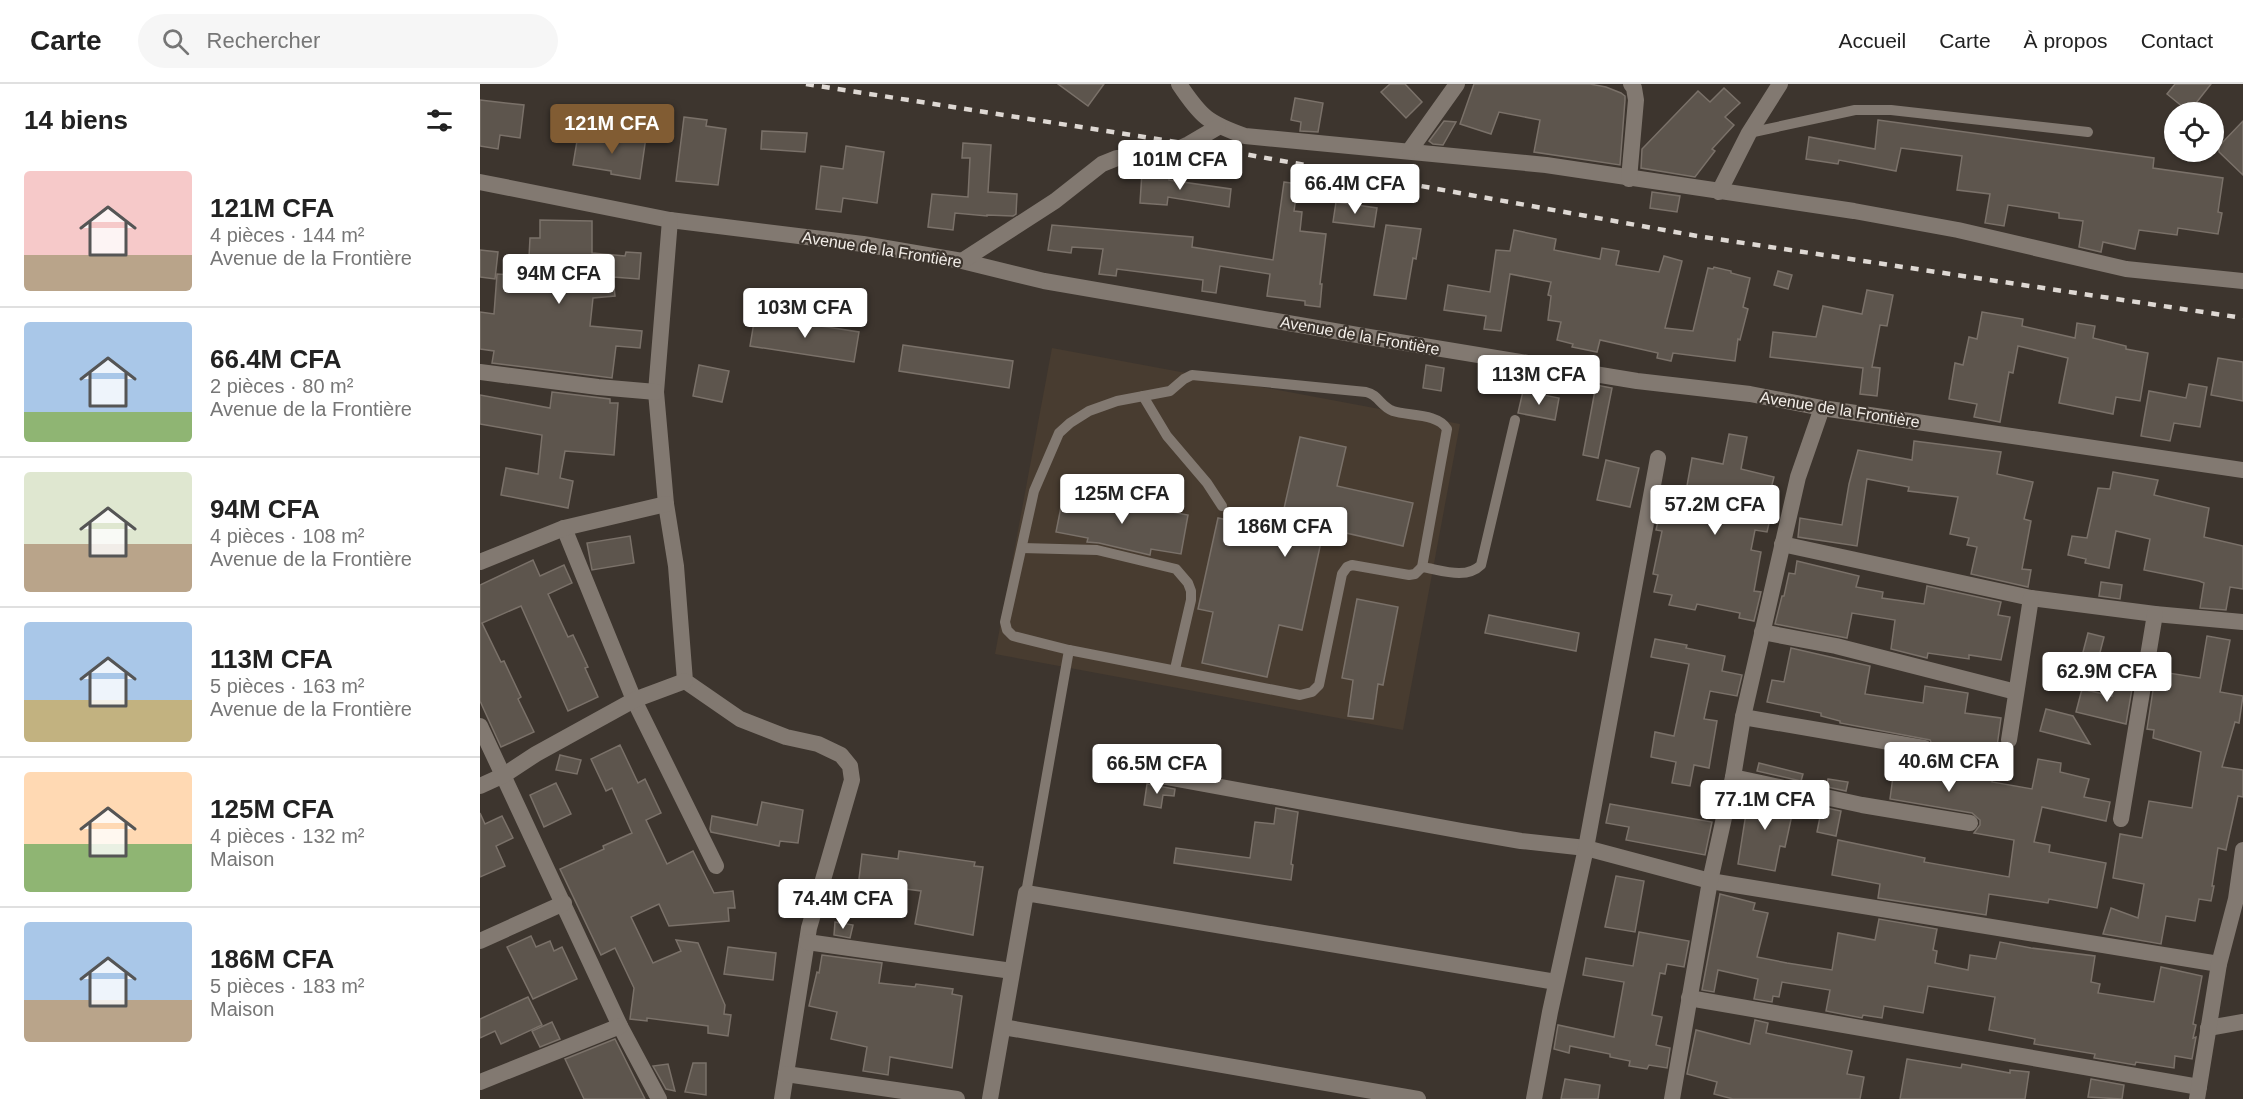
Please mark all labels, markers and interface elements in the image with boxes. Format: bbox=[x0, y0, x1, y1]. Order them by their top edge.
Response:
search box bbox=[138, 14, 558, 68]
text: Carte bbox=[30, 25, 102, 56]
icon: search bbox=[159, 25, 192, 58]
text: Rechercher bbox=[207, 28, 320, 53]
text: Accueil bbox=[1839, 29, 1906, 52]
text: Carte bbox=[1939, 29, 1991, 52]
text: À propos bbox=[2024, 29, 2108, 52]
text: Contact bbox=[2141, 29, 2213, 52]
map controls bbox=[2164, 102, 2224, 162]
button: locate bbox=[2164, 102, 2224, 162]
icon: filters bbox=[423, 104, 456, 137]
pin: 121M CFA bbox=[550, 104, 674, 155]
text: 14 biens bbox=[24, 105, 128, 135]
text: 121M CFA bbox=[564, 112, 660, 134]
pin: 101M CFA bbox=[1118, 140, 1242, 191]
text: 101M CFA bbox=[1132, 148, 1228, 170]
pin: 66.4M CFA bbox=[1286, 164, 1424, 215]
text: 66.4M CFA bbox=[1304, 172, 1406, 194]
text: 121M CFA bbox=[210, 193, 334, 223]
icon: home bbox=[72, 195, 144, 267]
text: 4 pièces · 144 m² bbox=[210, 224, 365, 246]
street label: Avenue de la Frontière bbox=[801, 228, 963, 271]
text: Avenue de la Frontière bbox=[210, 247, 412, 269]
pin: 94M CFA bbox=[504, 254, 614, 305]
text: 94M CFA bbox=[517, 262, 601, 284]
pin: 103M CFA bbox=[743, 288, 867, 339]
text: 103M CFA bbox=[757, 296, 853, 318]
street label: Avenue de la Frontière bbox=[1279, 313, 1441, 358]
text: 66.4M CFA bbox=[210, 344, 342, 374]
icon: home bbox=[72, 346, 144, 418]
pin: 113M CFA bbox=[1477, 355, 1601, 406]
text: 113M CFA bbox=[1492, 363, 1586, 385]
text: 2 pièces · 80 m² bbox=[210, 375, 353, 397]
street label: Avenue de la Frontière bbox=[1759, 388, 1921, 431]
text: Avenue de la Frontière bbox=[210, 398, 412, 420]
pin: 125M CFA bbox=[1060, 474, 1184, 525]
text: 125M CFA bbox=[1074, 482, 1170, 504]
pin: 57.2M CFA bbox=[1646, 485, 1784, 536]
text: 57.2M CFA bbox=[1664, 493, 1766, 515]
text: 94M CFA bbox=[210, 494, 320, 524]
icon: home bbox=[72, 496, 144, 568]
pin: 186M CFA bbox=[1223, 507, 1347, 558]
text: 186M CFA bbox=[1237, 515, 1333, 537]
text: 4 pièces · 108 m² bbox=[210, 525, 365, 547]
text: Avenue de la Frontière bbox=[210, 548, 412, 570]
text: 113M CFA bbox=[210, 644, 333, 674]
icon: home bbox=[72, 646, 144, 718]
pin: 62.9M CFA bbox=[2038, 652, 2176, 703]
text: 62.9M CFA bbox=[2056, 660, 2158, 682]
text: 5 pièces · 163 m² bbox=[210, 675, 365, 697]
text: Avenue de la Frontière bbox=[210, 698, 412, 720]
pin: 40.6M CFA bbox=[1880, 742, 2018, 793]
pin: 66.5M CFA bbox=[1088, 744, 1226, 795]
text: 40.6M CFA bbox=[1898, 750, 2000, 772]
text: 66.5M CFA bbox=[1106, 752, 1208, 774]
pin: 77.1M CFA bbox=[1696, 780, 1834, 831]
text: 77.1M CFA bbox=[1714, 788, 1816, 810]
text: 125M CFA bbox=[210, 794, 334, 824]
icon: home bbox=[72, 796, 144, 868]
text: 4 pièces · 132 m² bbox=[210, 825, 365, 847]
text: Maison bbox=[210, 848, 274, 870]
pin: 74.4M CFA bbox=[774, 879, 912, 930]
text: 74.4M CFA bbox=[792, 887, 894, 909]
text: 186M CFA bbox=[210, 944, 334, 974]
icon: home bbox=[72, 946, 144, 1018]
text: 5 pièces · 183 m² bbox=[210, 975, 365, 997]
text: Maison bbox=[210, 998, 274, 1020]

